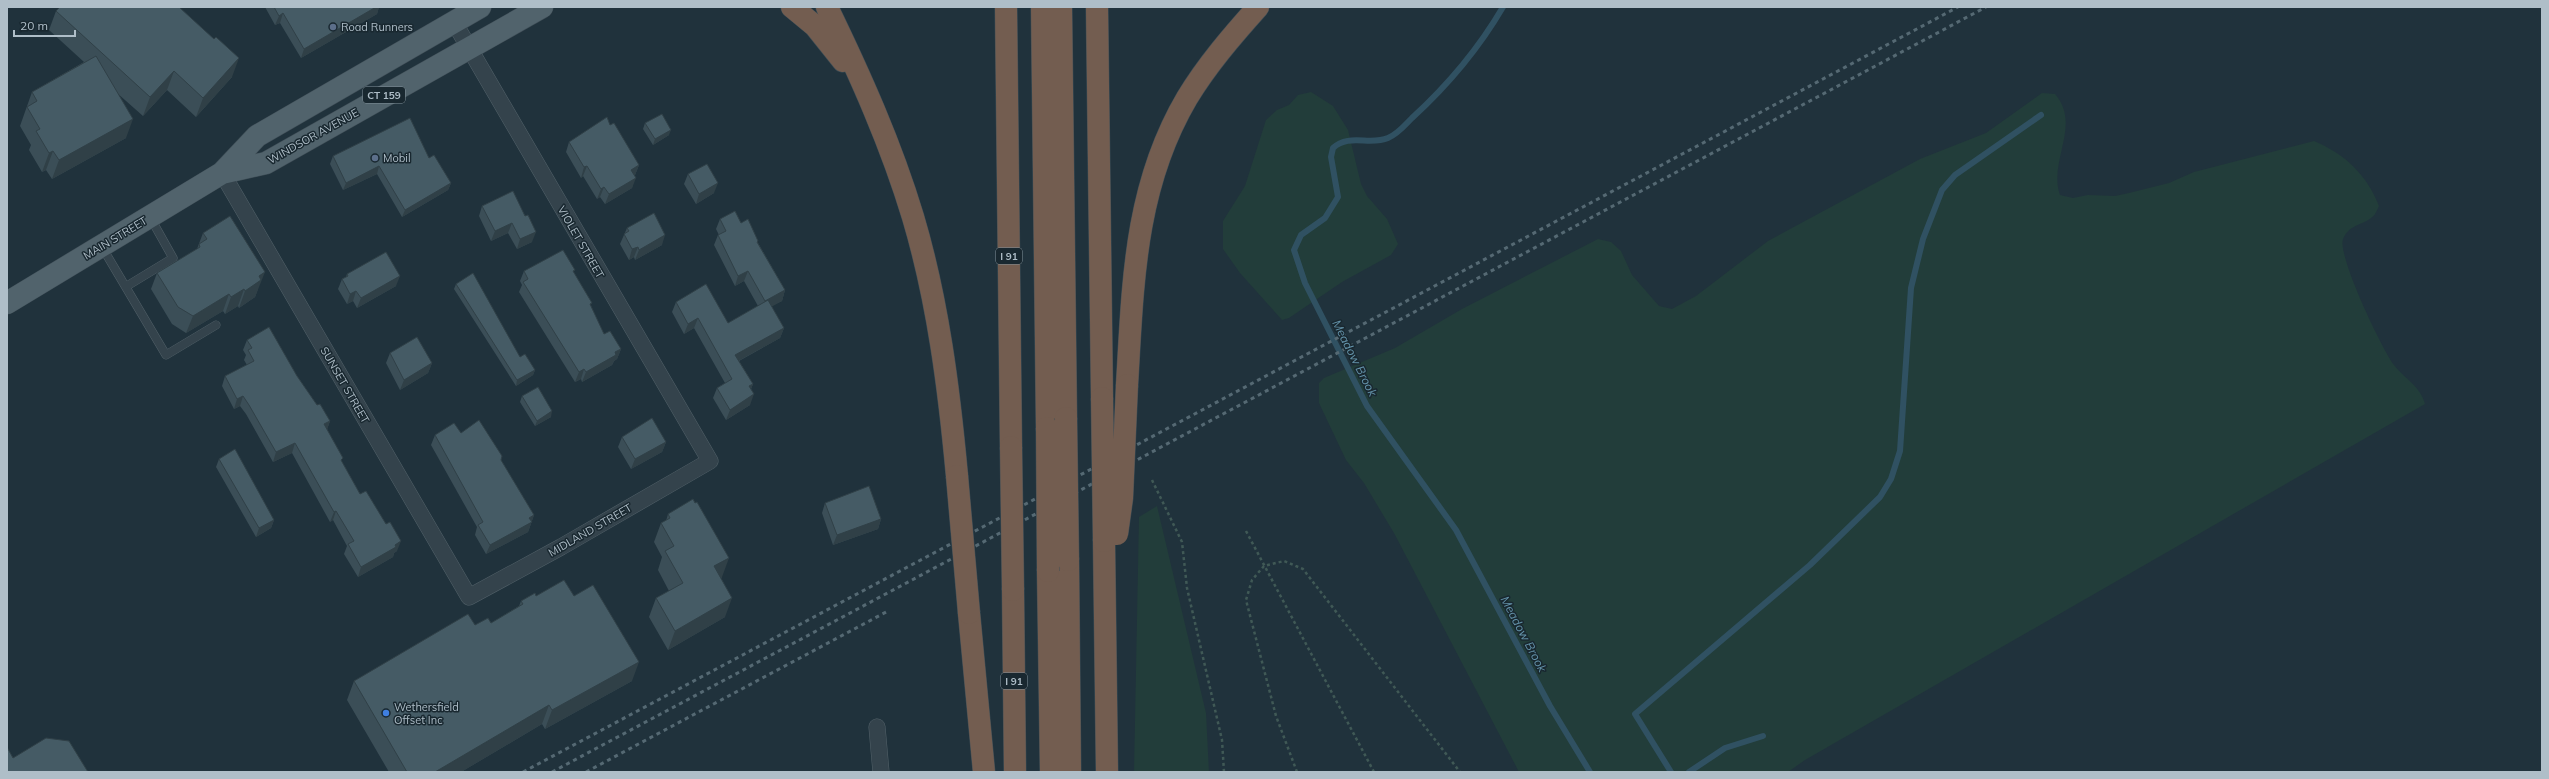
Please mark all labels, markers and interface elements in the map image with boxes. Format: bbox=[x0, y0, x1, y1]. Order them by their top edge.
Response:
scale bar bbox=[14, 12, 75, 38]
text: 20 m bbox=[20, 18, 48, 33]
place label: Road Runners bbox=[341, 20, 413, 34]
marker: Road Runners bbox=[328, 22, 338, 32]
road number: CT 159 bbox=[363, 87, 405, 103]
street label: WINDSOR AVENUE bbox=[265, 105, 361, 167]
place label: Mobil bbox=[383, 151, 411, 165]
marker: Mobil bbox=[370, 153, 380, 163]
street label: VIOLET STREET bbox=[555, 203, 608, 281]
street label: MAIN STREET bbox=[81, 213, 150, 263]
road number: I 91 bbox=[996, 248, 1022, 264]
water label: Meadow Brook bbox=[1329, 317, 1381, 399]
street label: SUNSET STREET bbox=[317, 344, 373, 426]
street label: MIDLAND STREET bbox=[546, 500, 635, 560]
water label: Meadow Brook bbox=[1498, 593, 1551, 675]
road number: I 91 bbox=[1001, 673, 1027, 689]
place label: Wethersfield Offset Inc bbox=[394, 700, 459, 727]
marker: Wethersfield Offset Inc bbox=[381, 708, 391, 718]

